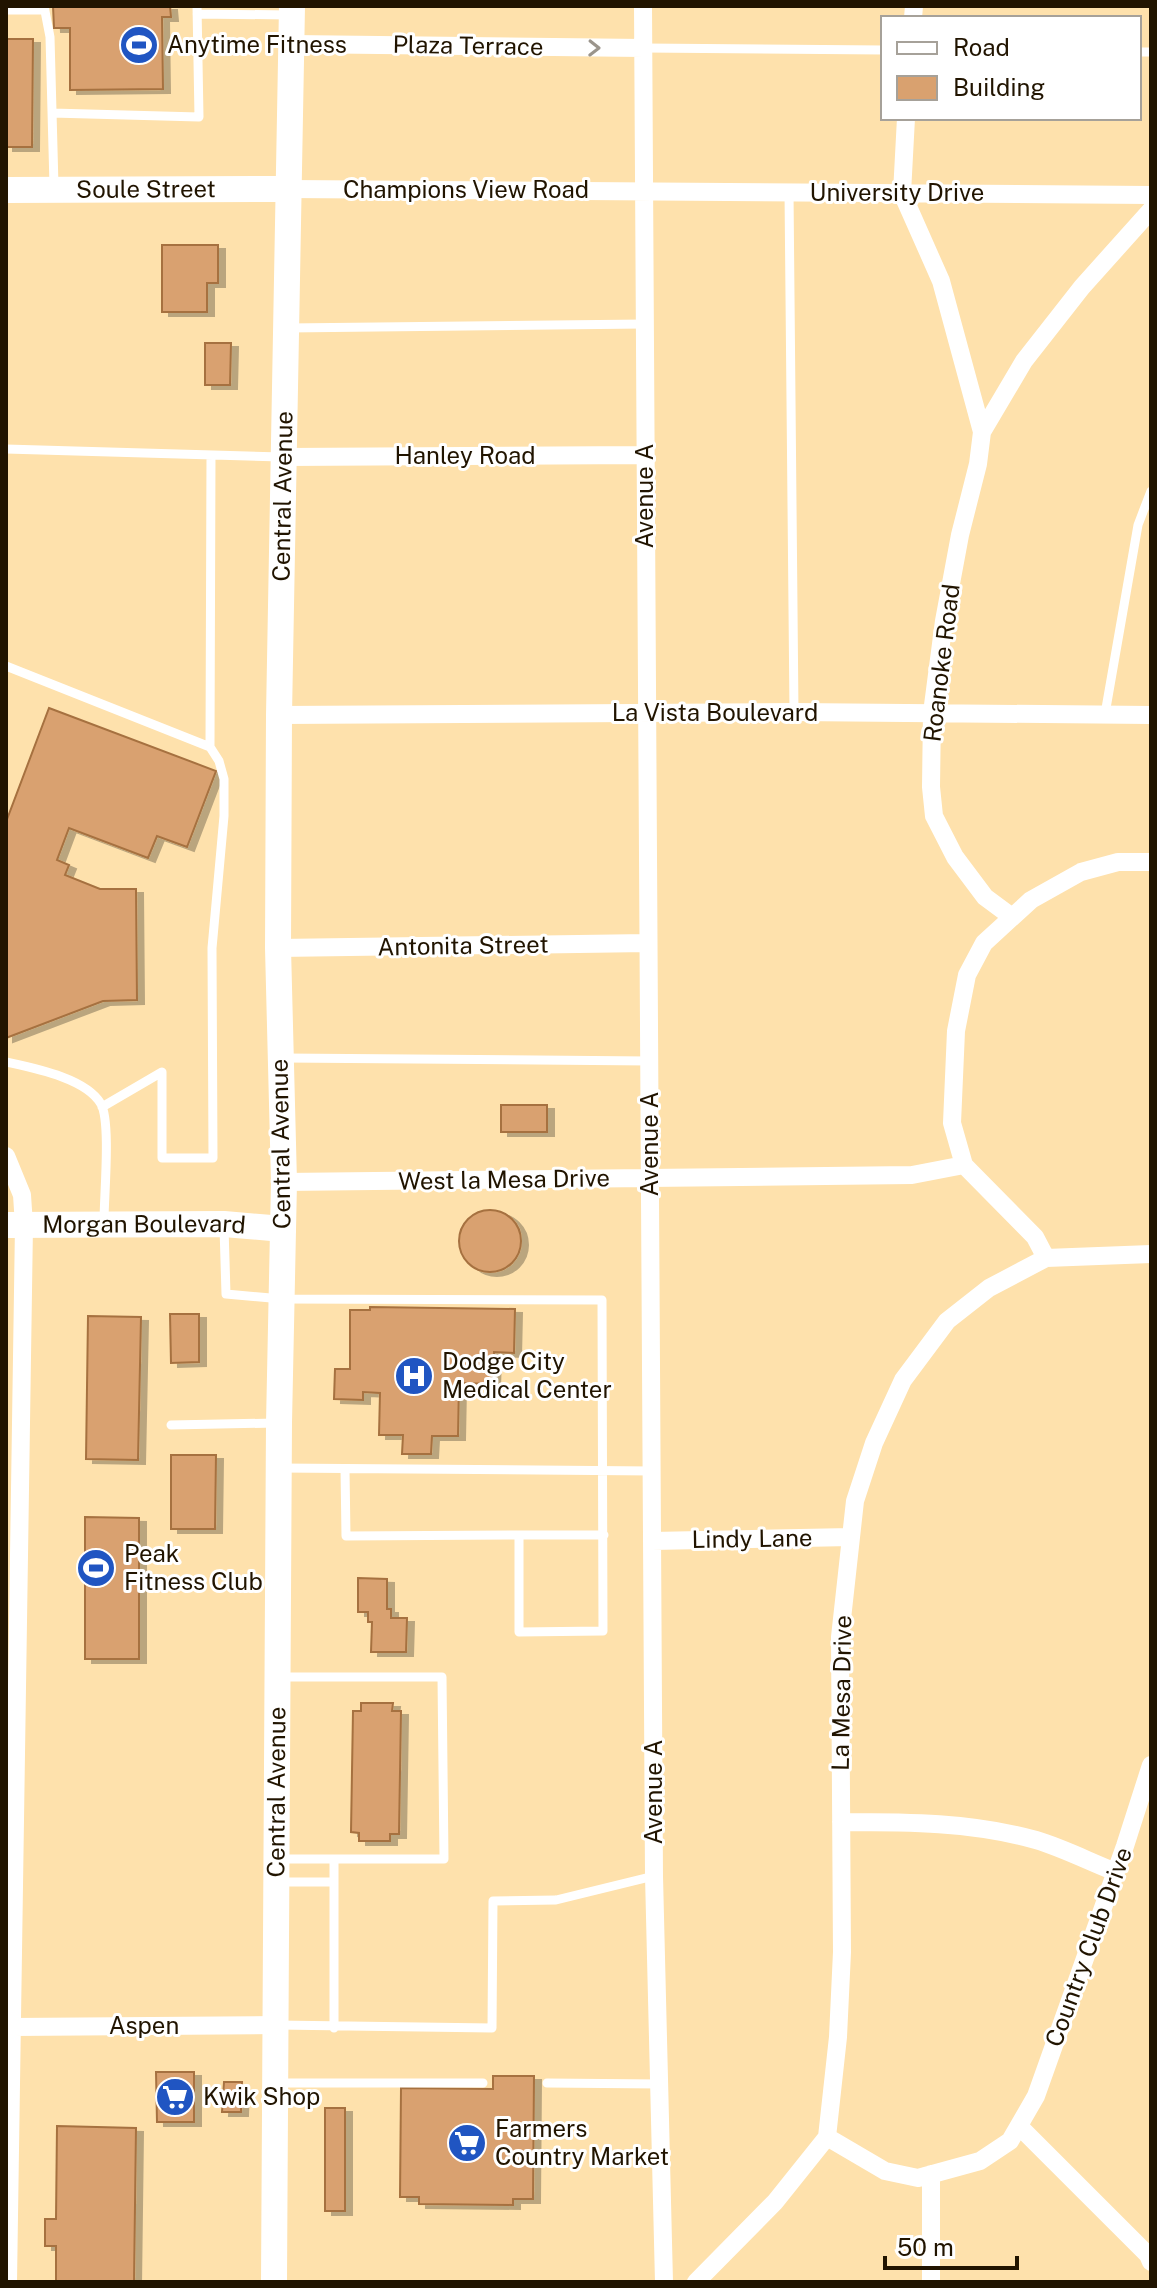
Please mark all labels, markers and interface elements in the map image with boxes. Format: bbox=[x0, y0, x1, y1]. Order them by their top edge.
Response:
legend bbox=[881, 16, 1141, 120]
sports icon: Anytime Fitness bbox=[118, 24, 160, 66]
place label: Anytime Fitness bbox=[167, 30, 347, 58]
street label: Plaza Terrace bbox=[392, 30, 544, 60]
text: Road bbox=[953, 33, 1010, 61]
one-way arrow bbox=[588, 39, 601, 57]
text: Building bbox=[953, 73, 1045, 101]
street label: Soule Street bbox=[76, 174, 216, 203]
street label: Champions View Road bbox=[343, 175, 589, 203]
street label: University Drive bbox=[810, 178, 984, 206]
street label: Central Avenue bbox=[266, 411, 298, 582]
street label: Hanley Road bbox=[395, 441, 535, 469]
street label: Avenue A bbox=[630, 443, 658, 549]
street label: Roanoke Road bbox=[917, 582, 965, 743]
street label: La Vista Boulevard bbox=[612, 698, 818, 726]
street label: Antonita Street bbox=[377, 930, 549, 960]
street label: Central Avenue bbox=[265, 1059, 295, 1230]
street label: Avenue A bbox=[635, 1091, 663, 1197]
street label: West la Mesa Drive bbox=[398, 1163, 610, 1195]
street label: Morgan Boulevard bbox=[42, 1209, 247, 1239]
place label: Dodge City Medical Center bbox=[442, 1347, 612, 1403]
hospital icon: Dodge City Medical Center bbox=[393, 1355, 435, 1397]
street label: Lindy Lane bbox=[691, 1523, 813, 1553]
place label: Peak Fitness Club bbox=[124, 1539, 263, 1595]
sports icon: Peak Fitness Club bbox=[75, 1547, 117, 1589]
street label: La Mesa Drive bbox=[826, 1615, 856, 1771]
street label: Central Avenue bbox=[261, 1707, 290, 1877]
street label: Avenue A bbox=[639, 1739, 667, 1845]
street label: Country Club Drive bbox=[1039, 1843, 1137, 2050]
street label: Aspen bbox=[109, 2011, 179, 2039]
supermarket icon: Kwik Shop bbox=[154, 2076, 196, 2118]
place label: Kwik Shop bbox=[203, 2082, 320, 2110]
place label: Farmers Country Market bbox=[495, 2114, 669, 2170]
supermarket icon: Farmers Country Market bbox=[446, 2122, 488, 2164]
scale bar bbox=[885, 2220, 1017, 2270]
text: 50 m bbox=[897, 2233, 954, 2261]

